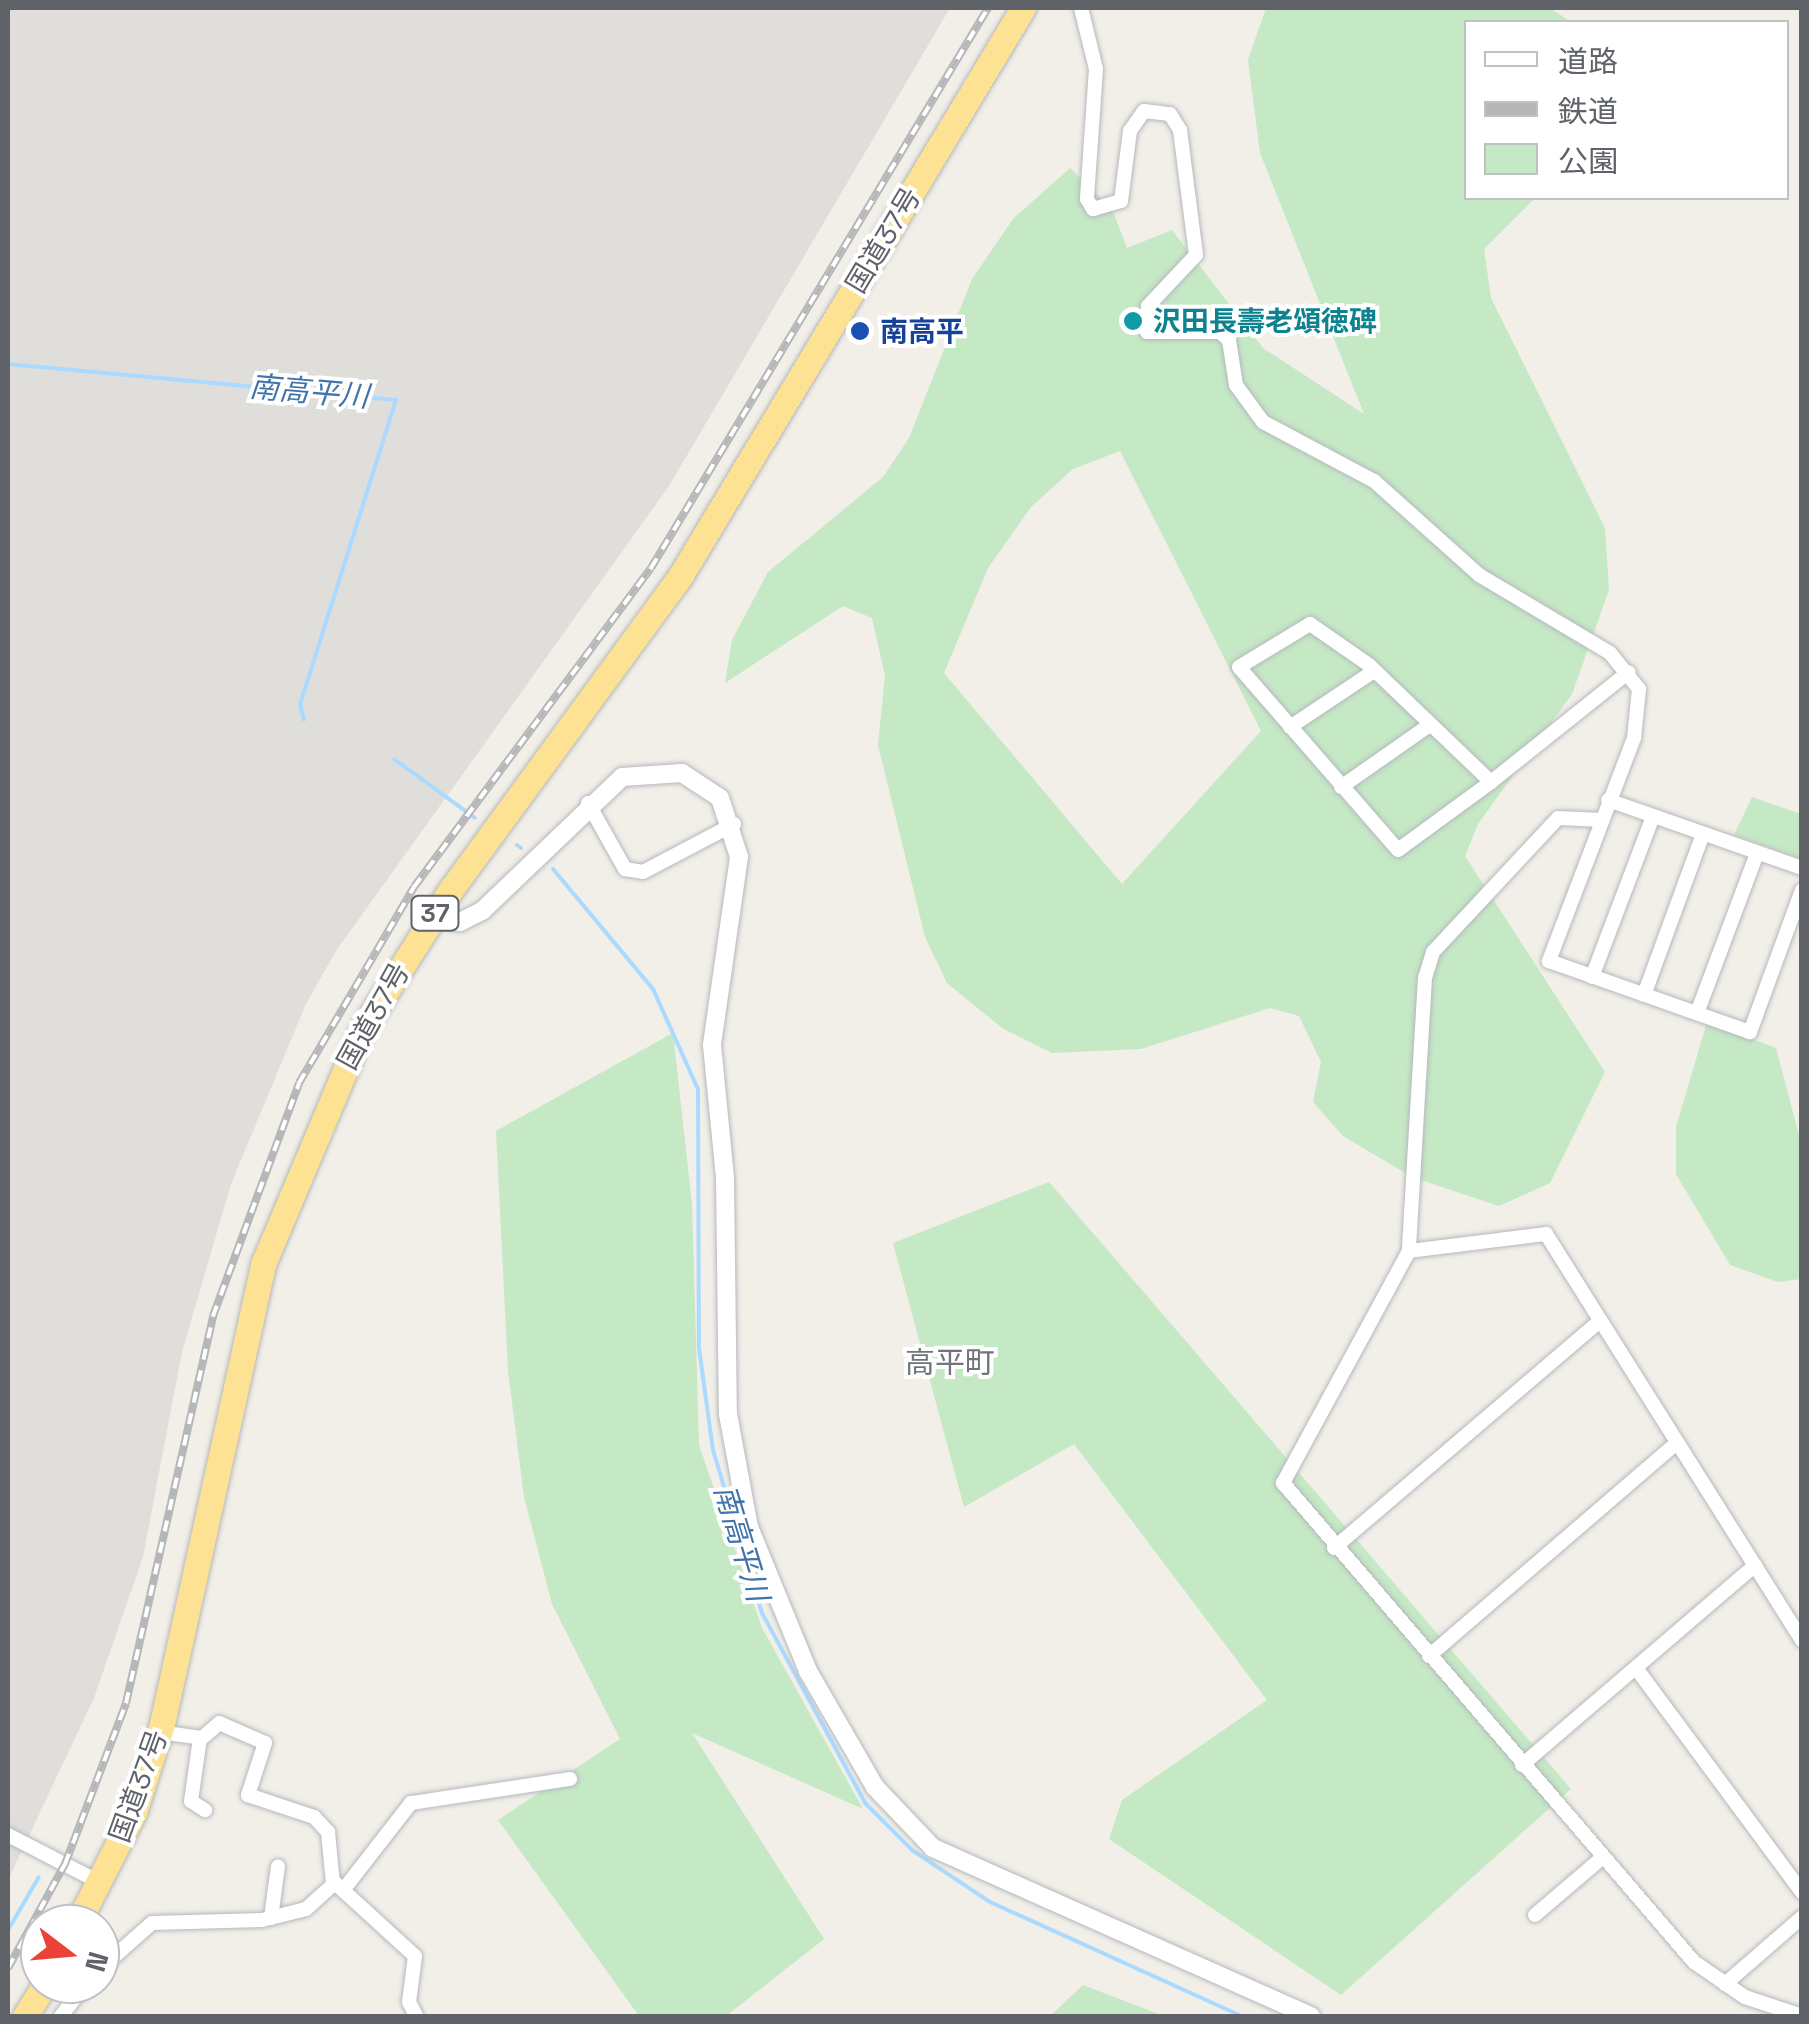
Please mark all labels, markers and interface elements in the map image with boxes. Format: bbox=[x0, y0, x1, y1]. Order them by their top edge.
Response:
legend bbox=[1464, 20, 1789, 200]
text: 道路 bbox=[1558, 42, 1618, 81]
text: 鉄道 bbox=[1558, 92, 1618, 131]
text: 公園 bbox=[1558, 142, 1618, 181]
street label: 国道37号 bbox=[839, 181, 927, 299]
place label: 沢田長壽老頌徳碑 bbox=[1153, 304, 1377, 338]
marker: 沢田長壽老頌徳碑 bbox=[1122, 310, 1144, 332]
place label: 南高平 bbox=[880, 314, 964, 348]
marker: 南高平 bbox=[849, 320, 871, 342]
water label: 南高平川 bbox=[248, 369, 370, 415]
road number: 37 bbox=[410, 893, 460, 933]
street label: 国道37号 bbox=[330, 957, 416, 1075]
district label: 高平町 bbox=[905, 1345, 995, 1381]
water label: 南高平川 bbox=[706, 1480, 776, 1606]
street label: 国道37号 bbox=[102, 1725, 174, 1847]
north arrow bbox=[20, 1904, 120, 2004]
text: N bbox=[77, 1948, 117, 1976]

